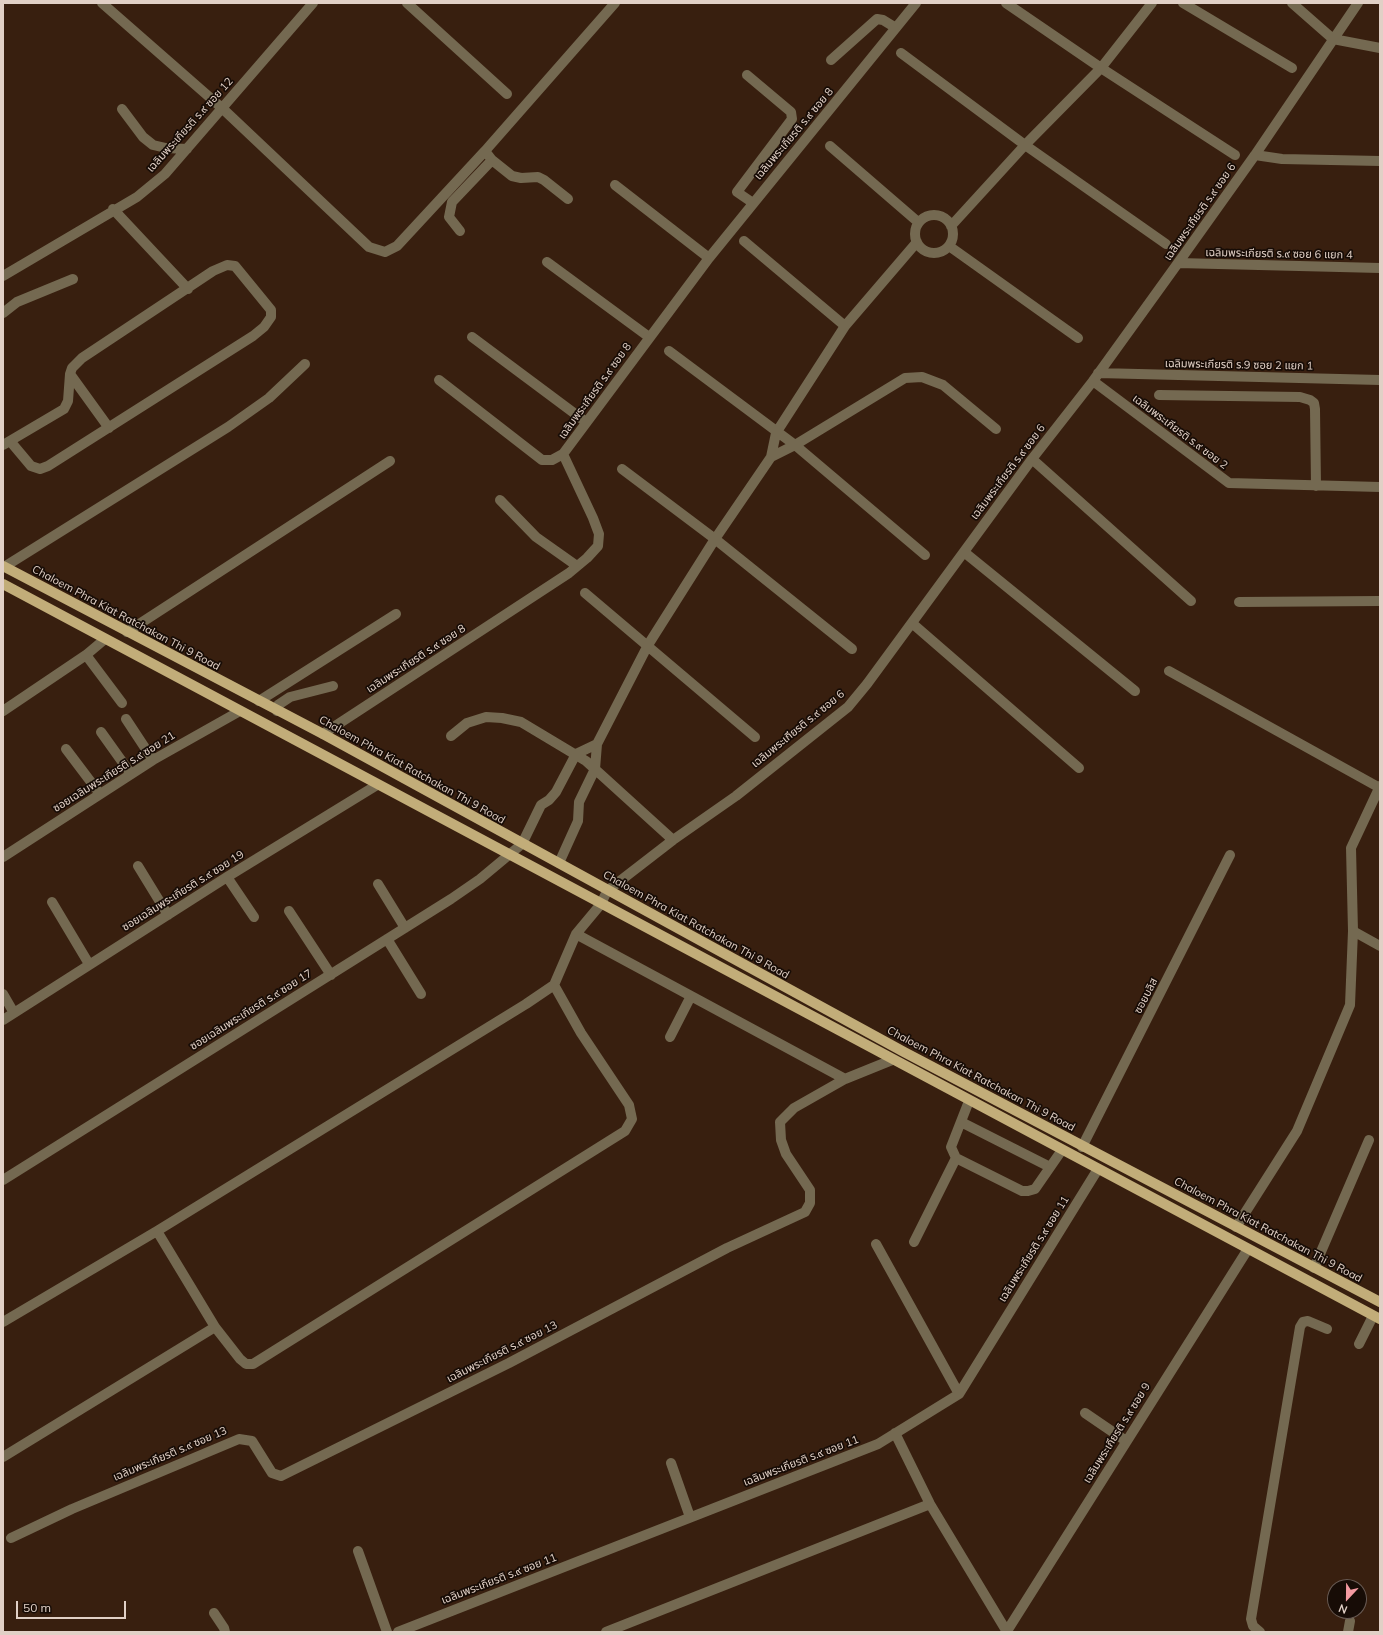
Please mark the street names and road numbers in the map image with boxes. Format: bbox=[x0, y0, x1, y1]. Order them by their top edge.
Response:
street label: เฉลิมพระเกียรติ ร.๙ ซอย 12 bbox=[144, 75, 236, 175]
street label: เฉลิมพระเกียรติ ร.๙ ซอย 8 bbox=[752, 85, 836, 183]
street label: เฉลิมพระเกียรติ ร.๙ ซอย 6 bbox=[1161, 161, 1239, 263]
street label: เฉลิมพระเกียรติ ร.๙ ซอย 6 แยก 4 bbox=[1205, 246, 1353, 262]
street label: เฉลิมพระเกียรติ ร.๙ ซอย 8 bbox=[556, 340, 634, 442]
street label: เฉลิมพระเกียรติ ร.9 ซอย 2 แยก 1 bbox=[1165, 357, 1313, 373]
street label: เฉลิมพระเกียรติ ร.๙ ซอย 2 bbox=[1130, 392, 1230, 472]
street label: เฉลิมพระเกียรติ ร.๙ ซอย 6 bbox=[968, 422, 1048, 522]
street label: Chaloem Phra Kiat Ratchakan Thi 9 Road bbox=[30, 563, 222, 673]
street label: เฉลิมพระเกียรติ ร.๙ ซอย 8 bbox=[364, 622, 468, 696]
street label: เฉลิมพระเกียรติ ร.๙ ซอย 6 bbox=[749, 687, 847, 771]
street label: Chaloem Phra Kiat Ratchakan Thi 9 Road bbox=[317, 713, 507, 827]
street label: ซอยเฉลิมพระเกียรติ ร.๙ ซอย 21 bbox=[51, 729, 177, 815]
street label: ซอยเฉลิมพระเกียรติ ร.๙ ซอย 19 bbox=[120, 848, 246, 934]
street label: Chaloem Phra Kiat Ratchakan Thi 9 Road bbox=[601, 868, 791, 982]
street label: ซอยเฉลิมพระเกียรติ ร.๙ ซอย 17 bbox=[188, 967, 314, 1053]
street label: ซอยบลิส bbox=[1131, 976, 1161, 1016]
street label: Chaloem Phra Kiat Ratchakan Thi 9 Road bbox=[885, 1024, 1077, 1134]
street label: Chaloem Phra Kiat Ratchakan Thi 9 Road bbox=[1172, 1175, 1364, 1285]
street label: เฉลิมพระเกียรติ ร.๙ ซอย 11 bbox=[996, 1194, 1072, 1304]
street label: เฉลิมพระเกียรติ ร.๙ ซอย 13 bbox=[444, 1318, 560, 1386]
street label: เฉลิมพระเกียรติ ร.๙ ซอย 9 bbox=[1081, 1380, 1153, 1486]
street label: เฉลิมพระเกียรติ ร.๙ ซอย 13 bbox=[111, 1424, 229, 1484]
street label: เฉลิมพระเกียรติ ร.๙ ซอย 11 bbox=[741, 1433, 861, 1489]
street label: เฉลิมพระเกียรติ ร.๙ ซอย 11 bbox=[439, 1551, 559, 1607]

